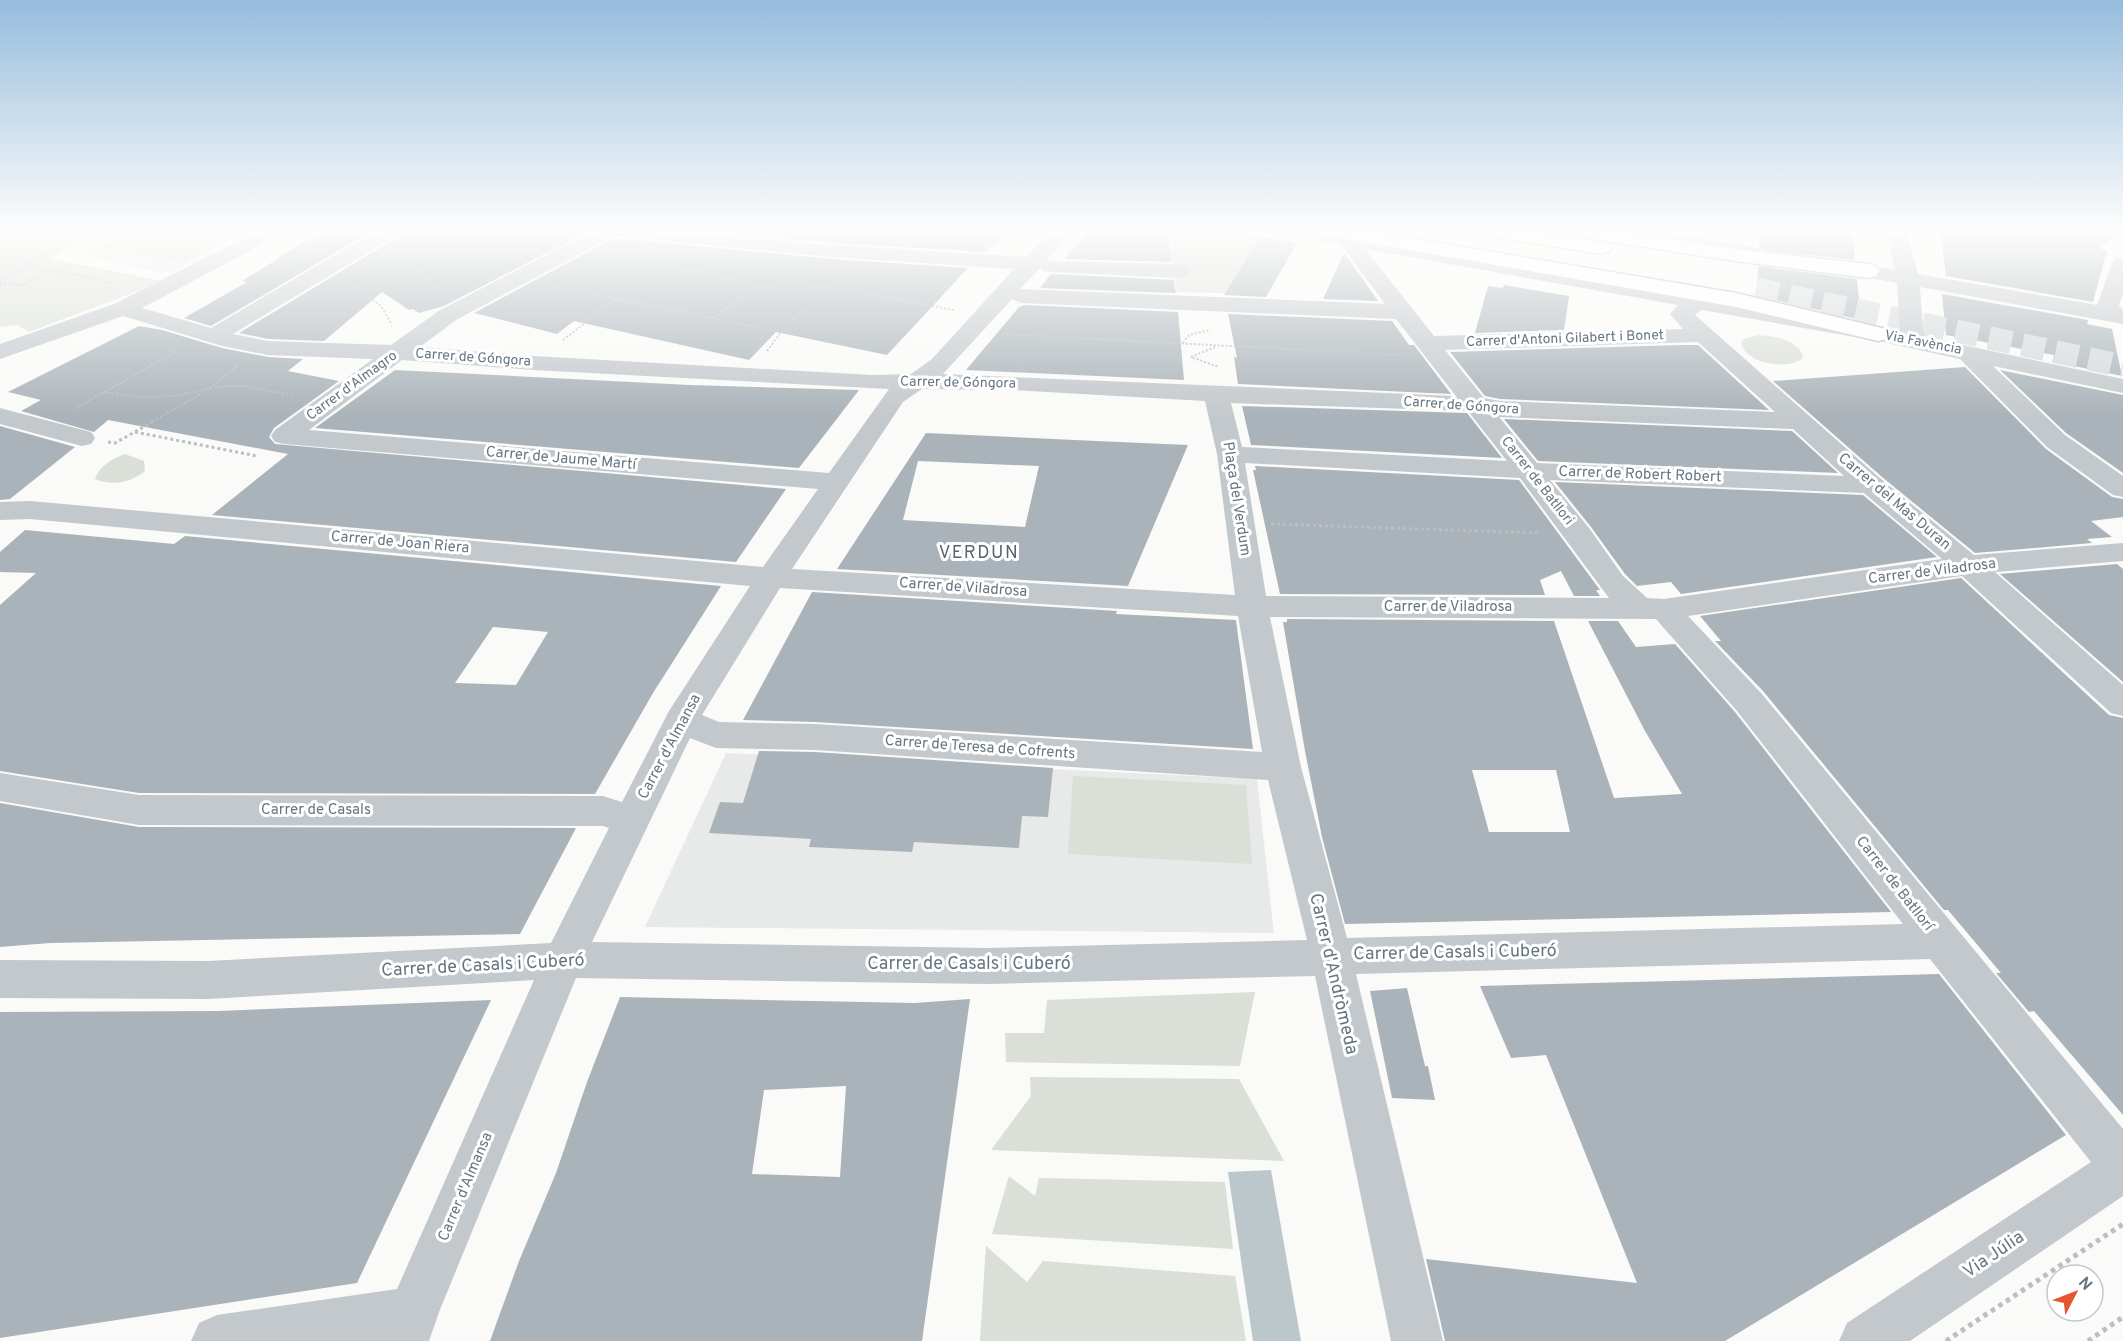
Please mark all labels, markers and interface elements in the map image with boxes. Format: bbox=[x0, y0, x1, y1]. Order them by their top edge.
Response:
street label: Carrer d'Antoni Gilabert i Bonet bbox=[1466, 327, 1664, 351]
street label: Via Favència bbox=[1883, 327, 1963, 359]
street label: Carrer de Góngora bbox=[415, 345, 531, 371]
street label: Carrer d'Almagro bbox=[303, 347, 401, 425]
street label: Carrer de Góngora bbox=[900, 373, 1016, 393]
street label: Carrer de Góngora bbox=[1403, 393, 1519, 419]
street label: Carrer de Batllori bbox=[1497, 433, 1577, 529]
street label: Plaça del Verdum bbox=[1218, 441, 1254, 557]
street label: Carrer de Jaume Martí bbox=[485, 443, 638, 475]
street label: Carrer del Mas Duran bbox=[1834, 449, 1954, 555]
street label: Carrer de Robert Robert bbox=[1558, 463, 1722, 487]
street label: Carrer de Joan Riera bbox=[330, 527, 470, 559]
district label: VERDUN bbox=[939, 542, 1019, 565]
street label: Carrer de Viladrosa bbox=[1867, 555, 1997, 589]
street label: Carrer de Viladrosa bbox=[898, 574, 1028, 602]
street label: Carrer de Viladrosa bbox=[1384, 598, 1512, 617]
street label: Carrer d'Almansa bbox=[634, 691, 706, 803]
street label: Carrer de Teresa de Cofrents bbox=[884, 732, 1076, 764]
street label: Carrer de Casals bbox=[261, 801, 371, 820]
street label: Carrer de Batllorí bbox=[1851, 833, 1938, 936]
street label: Carrer d'Andròmeda bbox=[1303, 891, 1363, 1057]
street label: Carrer de Casals i Cuberó bbox=[1353, 940, 1557, 966]
street label: Carrer de Casals i Cuberó bbox=[381, 949, 585, 983]
street label: Carrer de Casals i Cuberó bbox=[867, 953, 1071, 976]
street label: Carrer d'Almansa bbox=[435, 1130, 497, 1244]
street label: Via Júlia bbox=[1959, 1226, 2029, 1284]
north arrow bbox=[2045, 1263, 2105, 1323]
text: N bbox=[2073, 1273, 2096, 1295]

